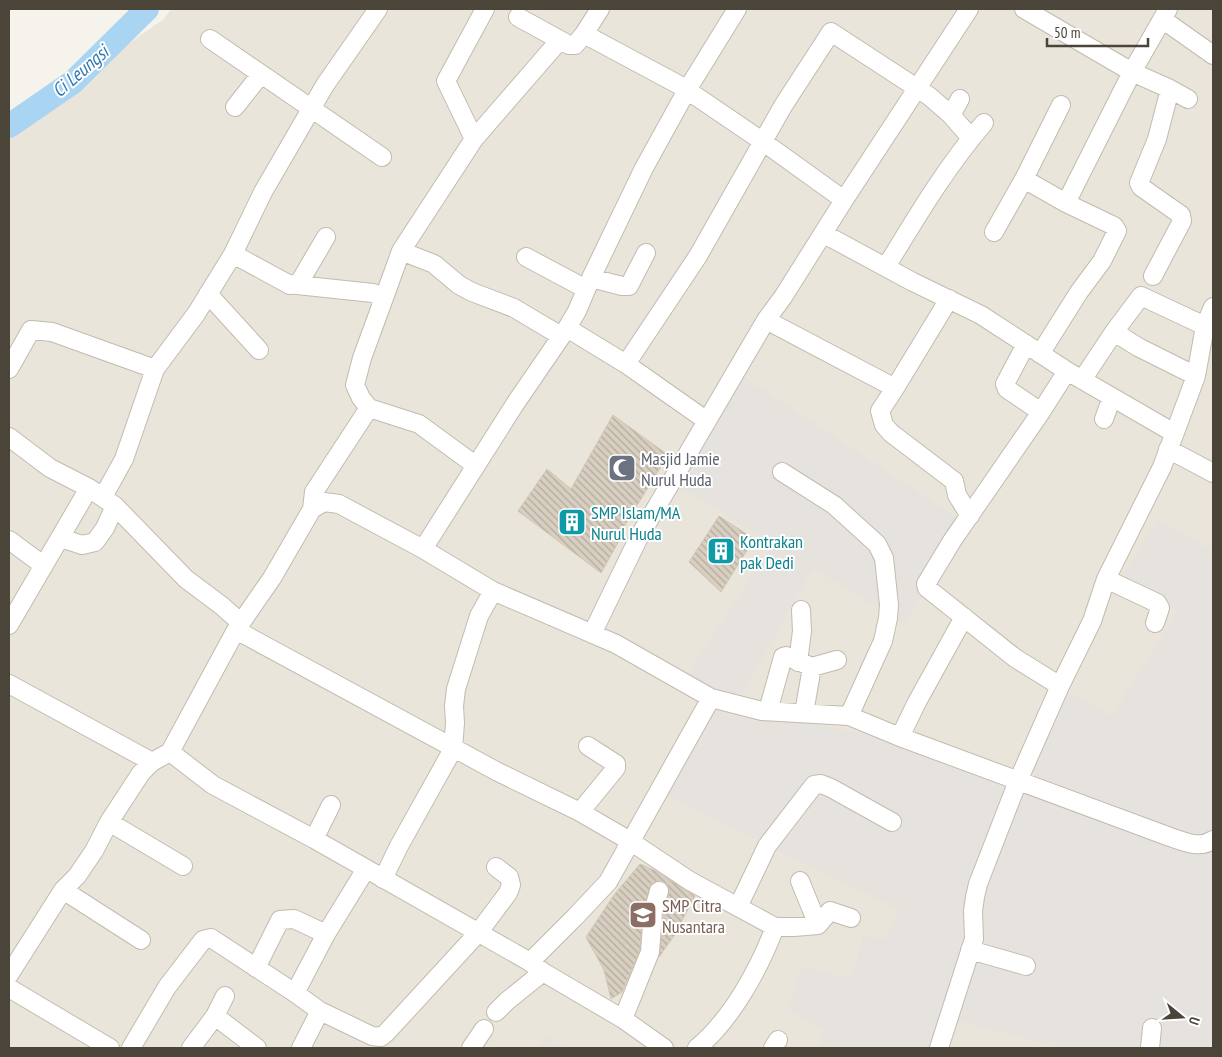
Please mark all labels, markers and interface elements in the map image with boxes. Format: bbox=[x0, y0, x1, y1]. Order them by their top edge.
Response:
scale bar bbox=[1047, 15, 1148, 47]
text: 50 m bbox=[1054, 23, 1080, 42]
water label: Ci Leungsi bbox=[47, 38, 115, 102]
place label: Masjid Jamie Nurul Huda bbox=[641, 447, 720, 491]
mosque icon: Masjid Jamie Nurul Huda bbox=[607, 453, 637, 483]
place label: SMP Islam/MA Nurul Huda bbox=[591, 501, 681, 545]
building icon: SMP Islam/MA Nurul Huda bbox=[557, 507, 587, 537]
place label: Kontrakan pak Dedi bbox=[740, 530, 803, 574]
building icon: Kontrakan pak Dedi bbox=[706, 536, 736, 566]
place label: SMP Citra Nusantara bbox=[662, 894, 725, 938]
school or university icon: SMP Citra Nusantara bbox=[628, 900, 658, 930]
north arrow bbox=[1157, 992, 1207, 1042]
text: U bbox=[1185, 1015, 1204, 1027]

